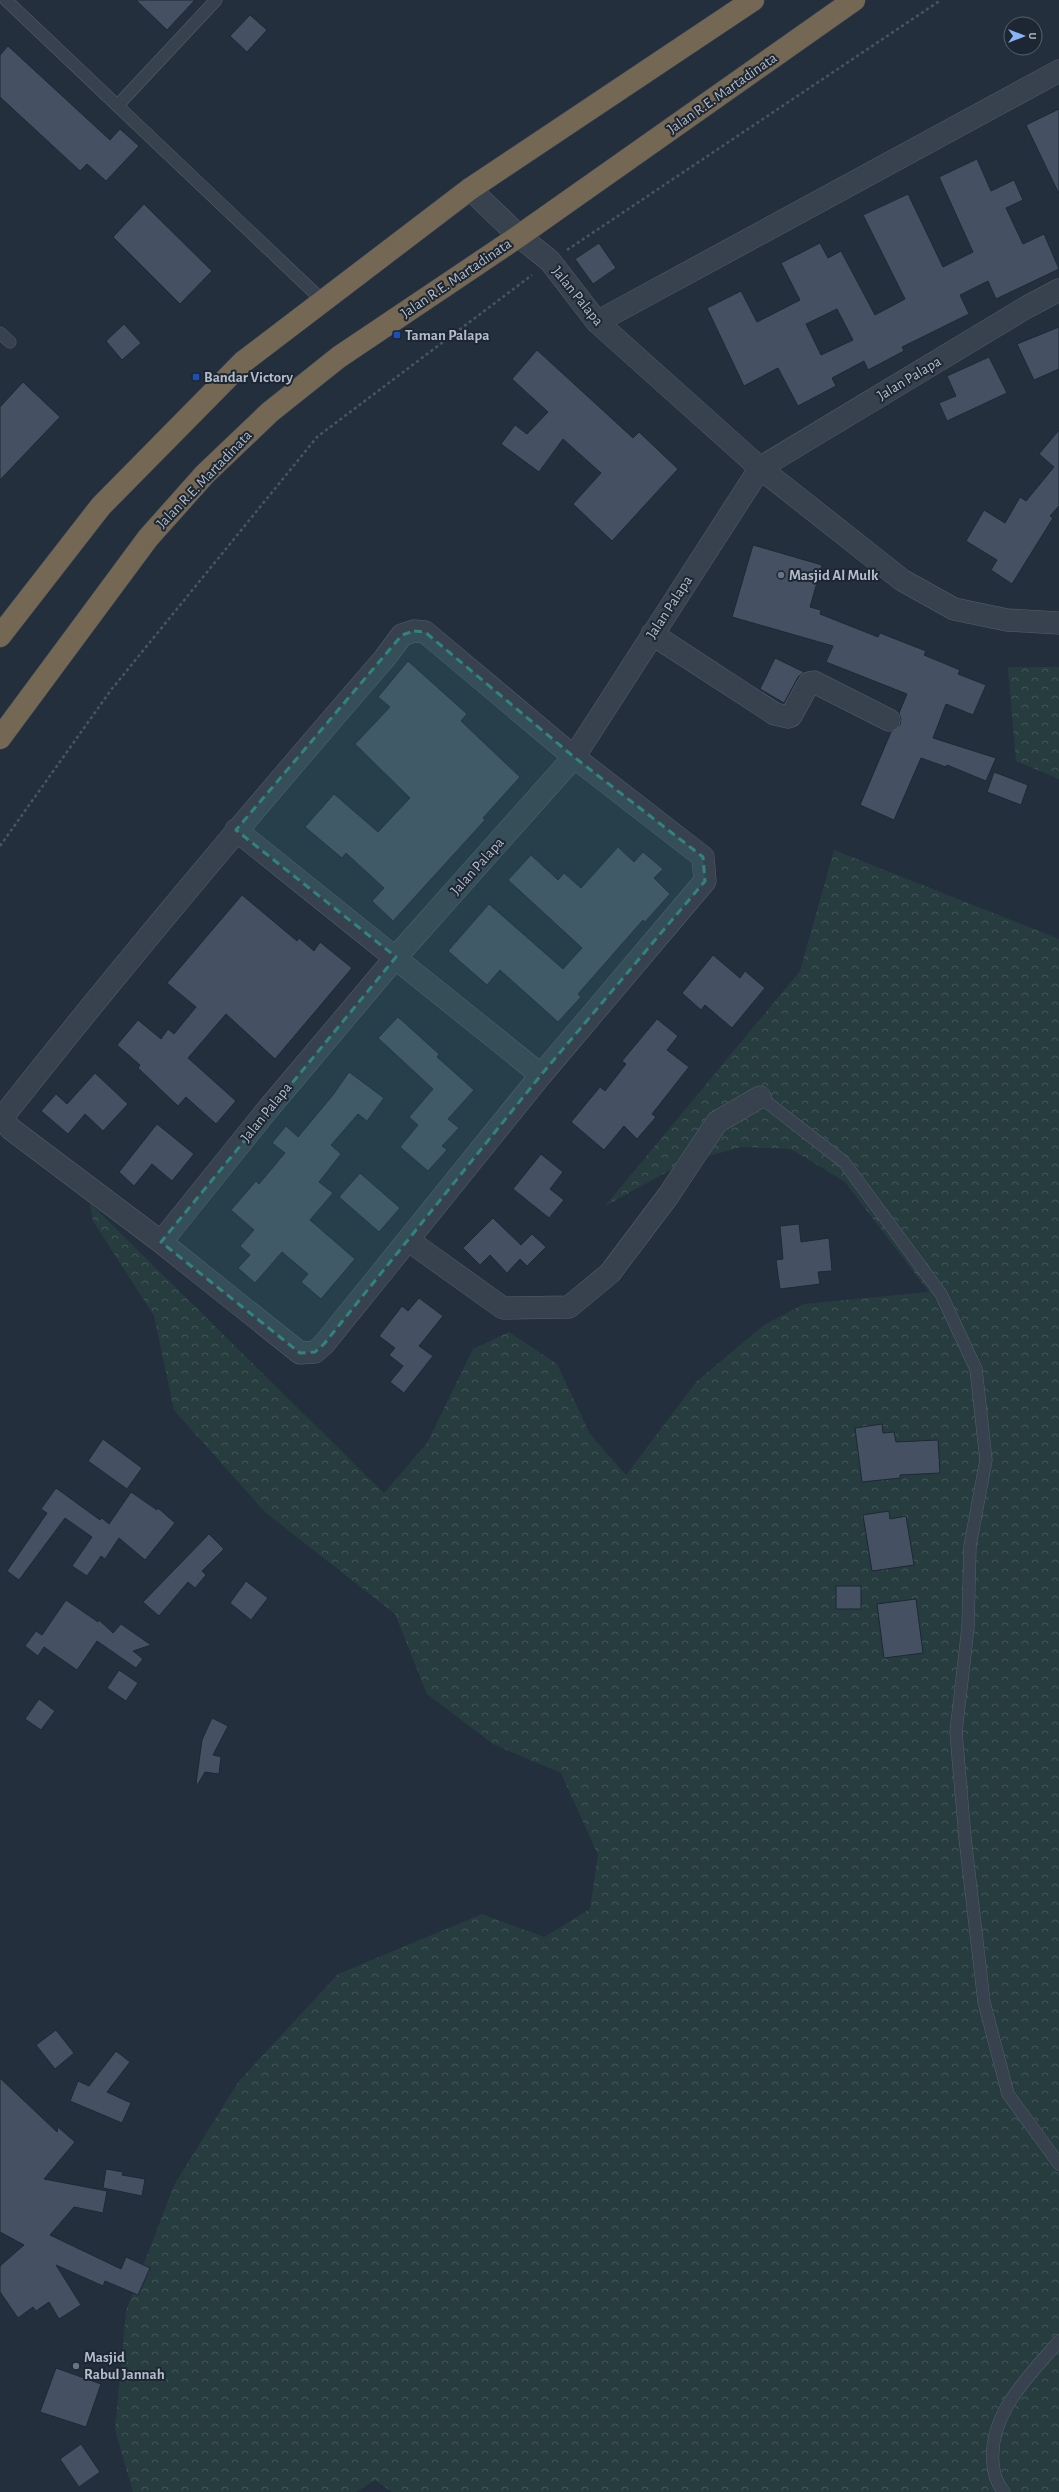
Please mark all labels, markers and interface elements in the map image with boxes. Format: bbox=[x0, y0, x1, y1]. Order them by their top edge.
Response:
north arrow bbox=[1003, 16, 1043, 56]
text: U bbox=[1027, 32, 1038, 40]
street label: Jalan R.E. Martadinata bbox=[665, 50, 780, 137]
street label: Jalan R.E. Martadinata bbox=[398, 236, 514, 321]
street label: Jalan Palapa bbox=[549, 264, 606, 329]
place label: Taman Palapa bbox=[405, 328, 489, 343]
marker: Taman Palapa bbox=[392, 330, 402, 340]
street label: Jalan Palapa bbox=[875, 354, 944, 403]
place label: Bandar Victory bbox=[204, 370, 293, 385]
marker: Bandar Victory bbox=[191, 372, 201, 382]
street label: Jalan R.E. Martadinata bbox=[154, 427, 255, 531]
place label: Masjid Al Mulk bbox=[789, 568, 879, 583]
marker: Masjid Al Mulk bbox=[776, 570, 786, 580]
street label: Jalan Palapa bbox=[644, 573, 695, 641]
street label: Jalan Palapa bbox=[448, 835, 507, 898]
street label: Jalan Palapa bbox=[238, 1080, 295, 1145]
place label: Masjid Rabul Jannah bbox=[84, 2350, 165, 2382]
marker: Masjid Rabul Jannah bbox=[71, 2361, 81, 2371]

